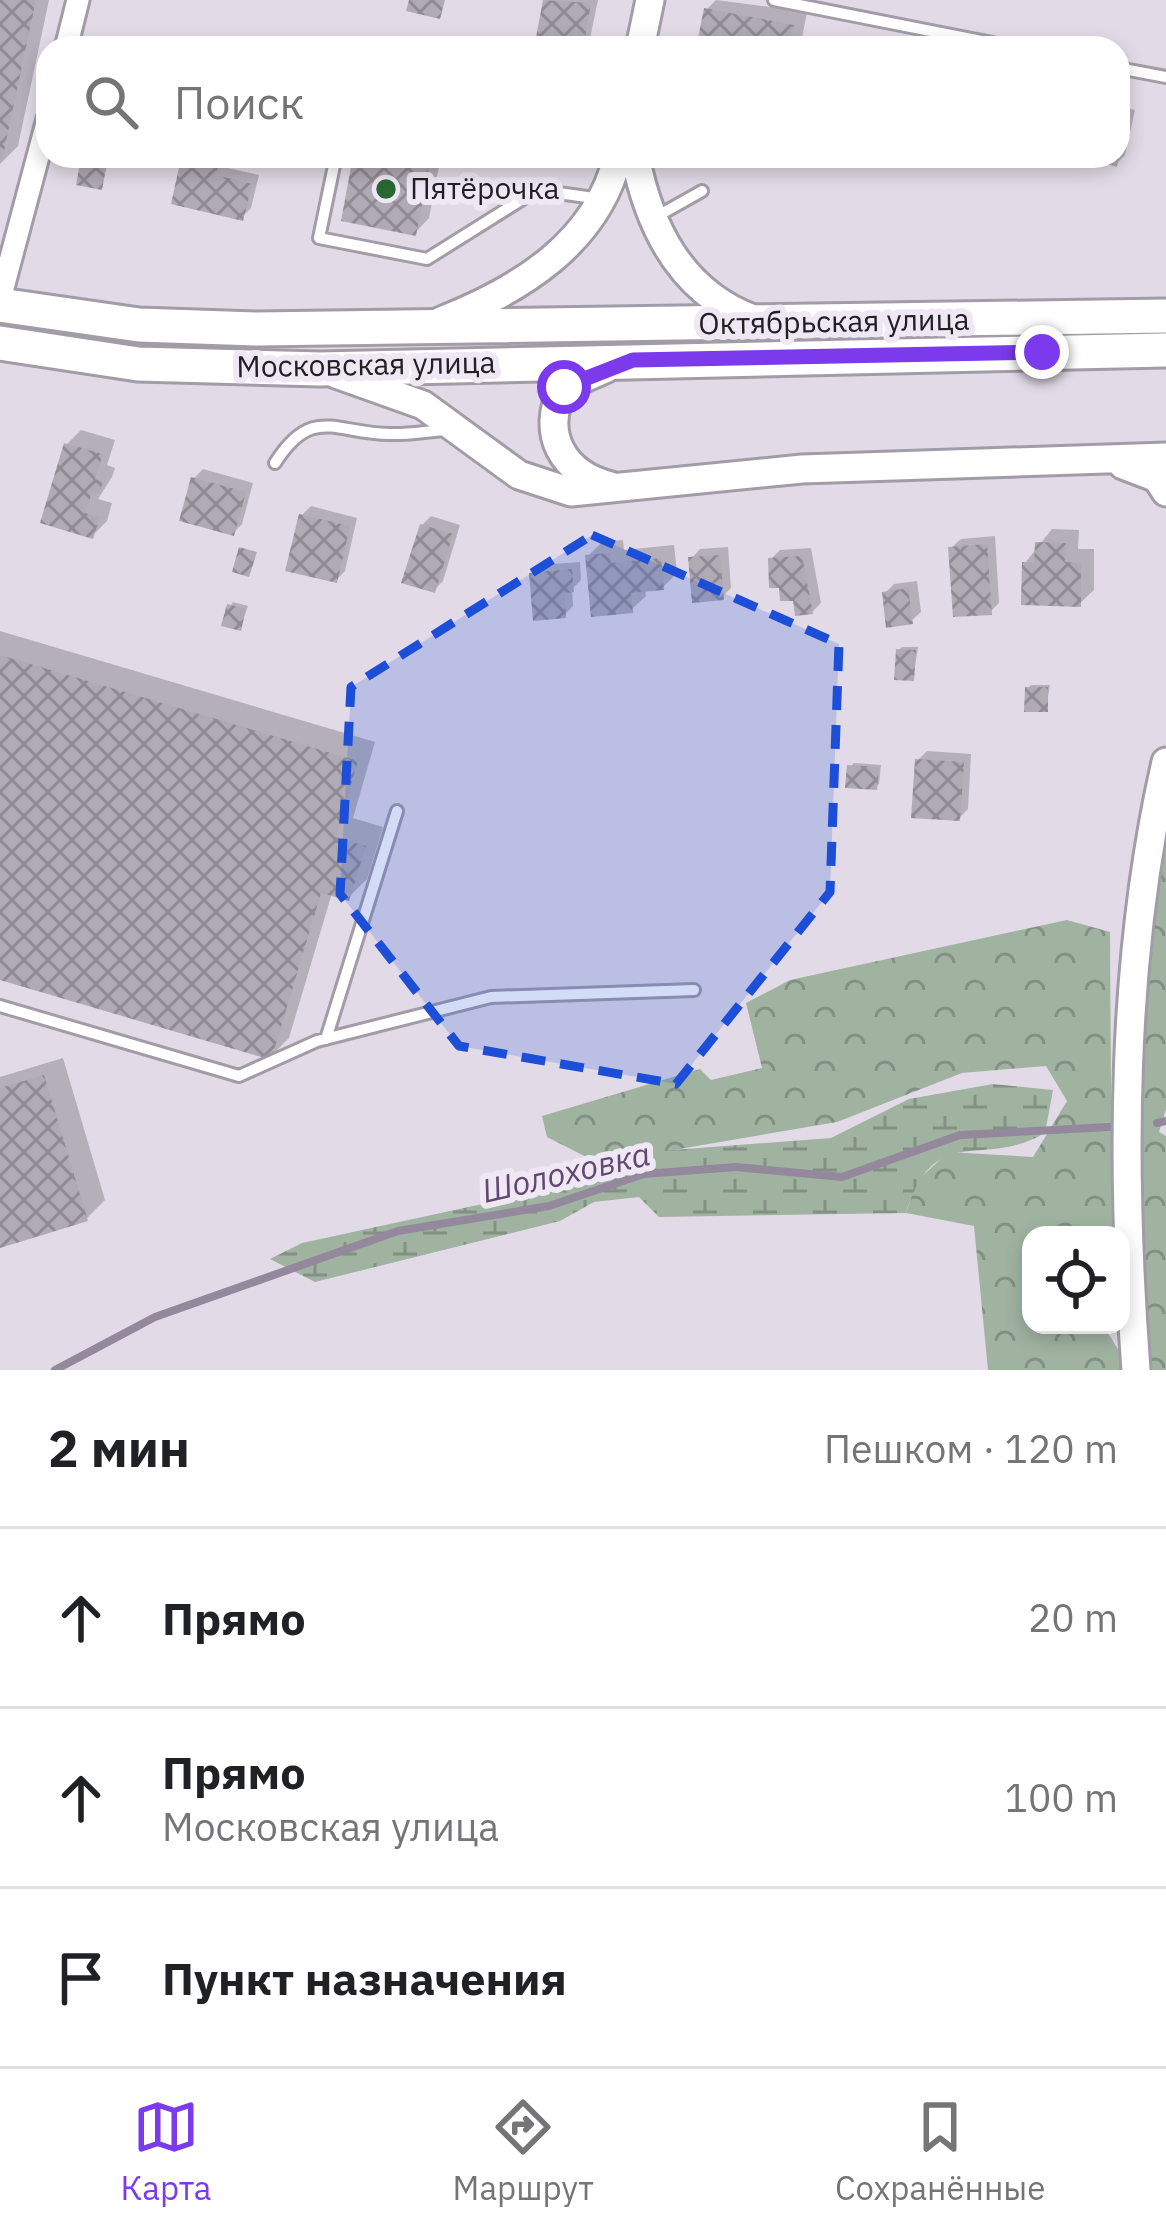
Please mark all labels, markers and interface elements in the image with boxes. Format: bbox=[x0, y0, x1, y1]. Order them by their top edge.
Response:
search box bbox=[36, 36, 1130, 168]
icon: search bbox=[78, 69, 144, 135]
text: Поиск bbox=[174, 73, 304, 131]
place label: Пятёрочка bbox=[410, 168, 560, 207]
marker: Пятёрочка bbox=[373, 176, 399, 202]
street label: Октябрьская улица bbox=[698, 299, 970, 342]
route end bbox=[1015, 325, 1069, 379]
street label: Московская улица bbox=[236, 342, 496, 385]
route start bbox=[537, 360, 591, 414]
water label: Шолоховка bbox=[477, 1131, 654, 1212]
map controls bbox=[1022, 1226, 1130, 1334]
button: locate bbox=[1022, 1226, 1130, 1334]
text: 2 мин bbox=[48, 1415, 190, 1481]
text: Пешком · 120 m bbox=[824, 1423, 1118, 1474]
icon: ahead bbox=[48, 1585, 114, 1651]
text: Прямо bbox=[162, 1589, 306, 1647]
text: 20 m bbox=[1028, 1592, 1118, 1643]
text: Прямо bbox=[162, 1743, 306, 1801]
icon: ahead bbox=[48, 1765, 114, 1831]
text: 100 m bbox=[1005, 1772, 1118, 1823]
text: Московская улица bbox=[162, 1801, 499, 1852]
icon: arrive bbox=[48, 1945, 114, 2011]
text: Пункт назначения bbox=[162, 1949, 567, 2007]
tab: Карта bbox=[121, 2094, 211, 2209]
tab: Маршрут bbox=[453, 2094, 594, 2209]
tab: Сохранённые bbox=[835, 2094, 1045, 2209]

